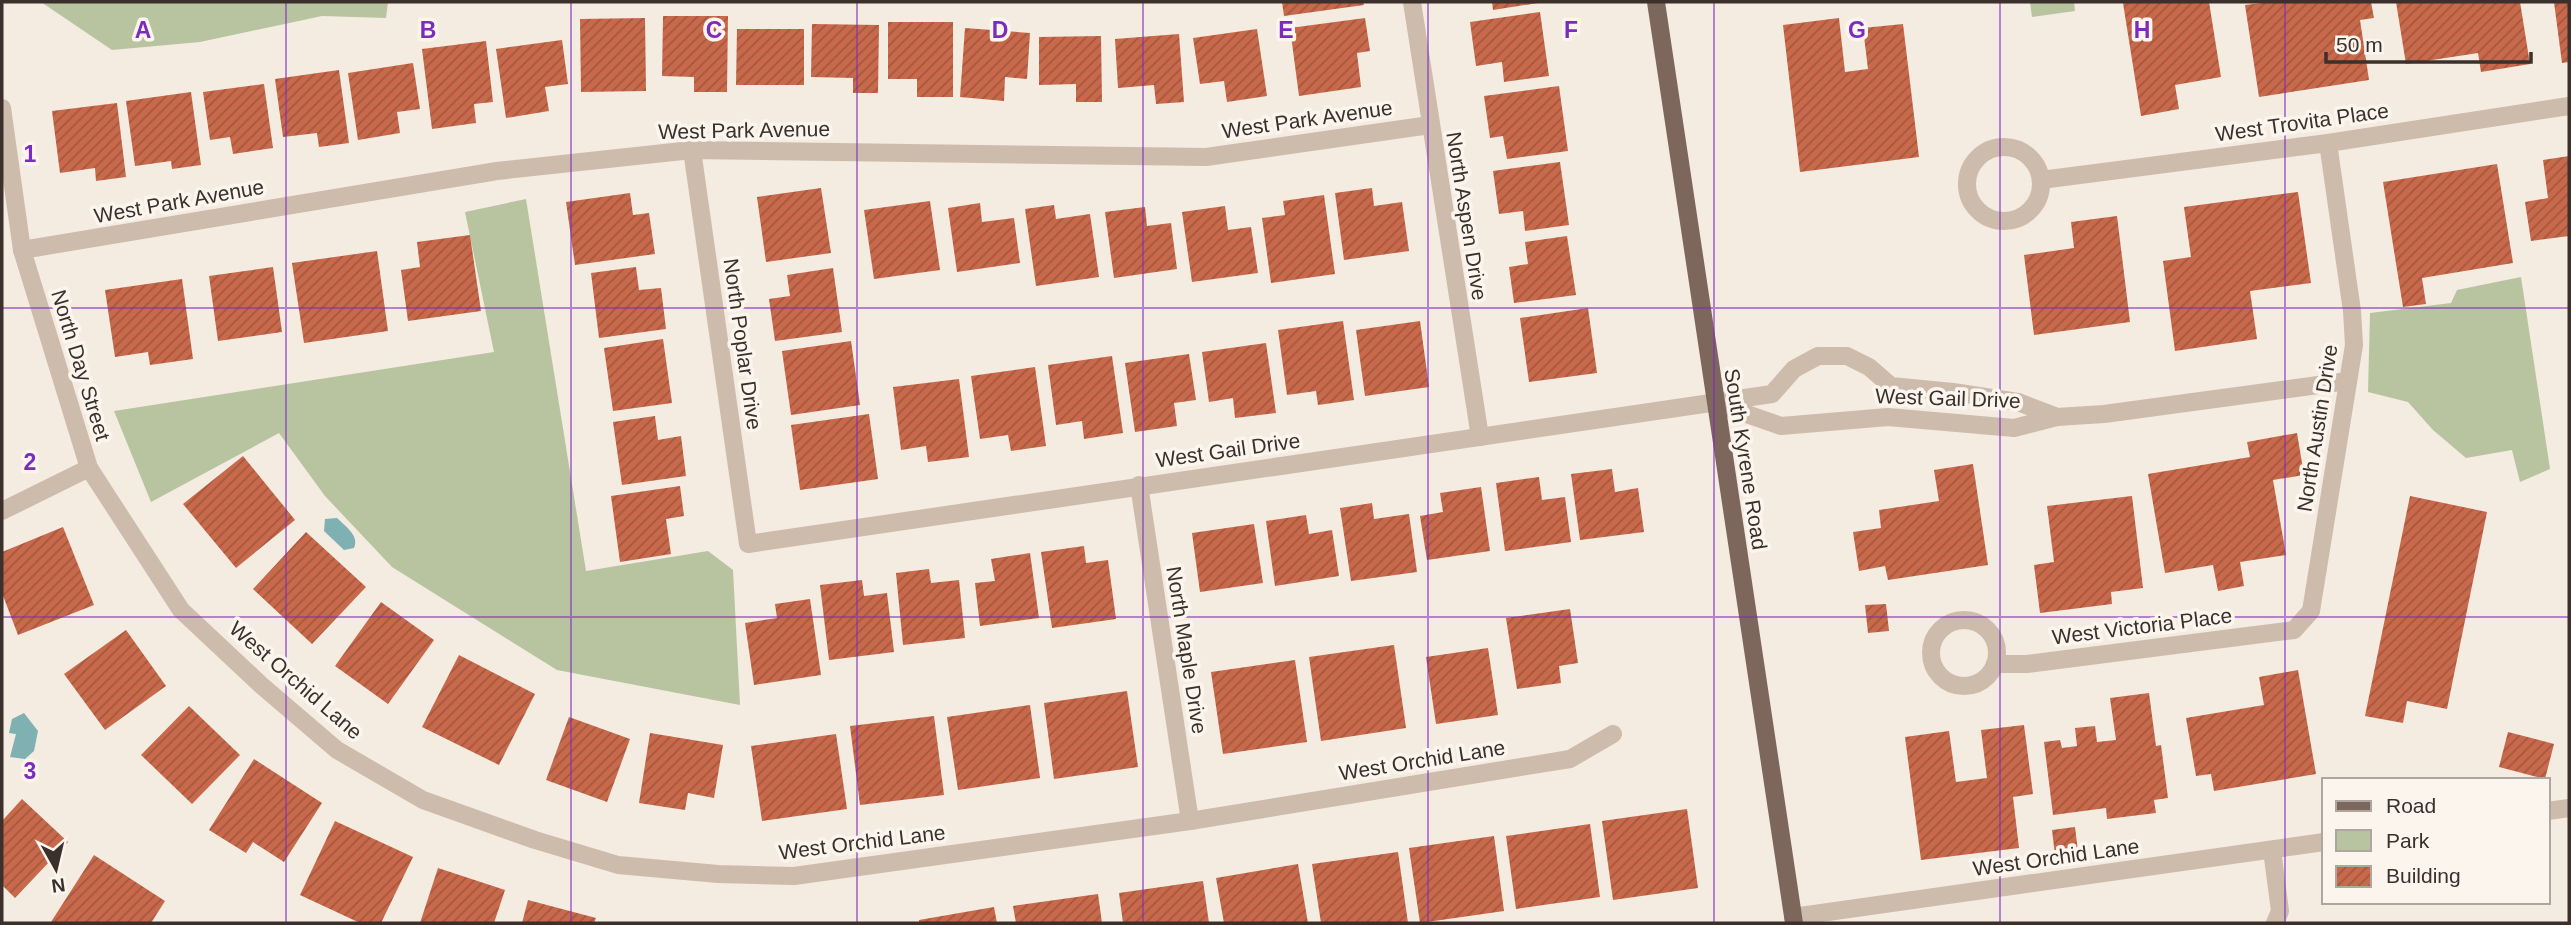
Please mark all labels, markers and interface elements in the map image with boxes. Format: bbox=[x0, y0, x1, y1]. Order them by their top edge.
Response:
text: A bbox=[135, 17, 151, 43]
text: B bbox=[420, 17, 436, 43]
text: C bbox=[706, 17, 722, 43]
text: D bbox=[992, 17, 1008, 43]
text: E bbox=[1278, 17, 1294, 43]
text: F bbox=[1564, 17, 1578, 43]
text: G bbox=[1848, 17, 1866, 43]
text: H bbox=[2134, 17, 2150, 43]
scale bar bbox=[2326, 21, 2531, 65]
text: 50 m bbox=[2336, 33, 2383, 56]
street label: West Park Avenue bbox=[1220, 96, 1394, 142]
street label: West Trovita Place bbox=[2214, 98, 2390, 146]
street label: West Park Avenue bbox=[658, 117, 830, 143]
street label: North Aspen Drive bbox=[1442, 130, 1492, 302]
text: 1 bbox=[24, 141, 37, 167]
street label: West Park Avenue bbox=[92, 175, 266, 227]
street label: North Poplar Drive bbox=[720, 257, 766, 431]
street label: North Day Street bbox=[47, 287, 115, 443]
street label: North Austin Drive bbox=[2292, 343, 2342, 513]
street label: South Kyrene Road bbox=[1720, 367, 1772, 551]
street label: West Gail Drive bbox=[1875, 384, 2021, 412]
street label: West Gail Drive bbox=[1154, 428, 1302, 472]
text: 2 bbox=[24, 449, 36, 475]
street label: North Maple Drive bbox=[1162, 565, 1212, 735]
street label: West Victoria Place bbox=[2051, 604, 2233, 648]
street label: West Orchid Lane bbox=[225, 616, 367, 744]
street label: West Orchid Lane bbox=[1337, 736, 1507, 784]
text: 3 bbox=[24, 758, 36, 784]
legend bbox=[2322, 778, 2550, 904]
text: Road bbox=[2386, 794, 2436, 817]
street label: West Orchid Lane bbox=[777, 820, 947, 864]
text: Park bbox=[2386, 829, 2430, 852]
north arrow bbox=[21, 834, 91, 904]
street label: West Orchid Lane bbox=[1971, 834, 2141, 880]
text: Building bbox=[2386, 864, 2461, 887]
text: N bbox=[50, 874, 67, 897]

